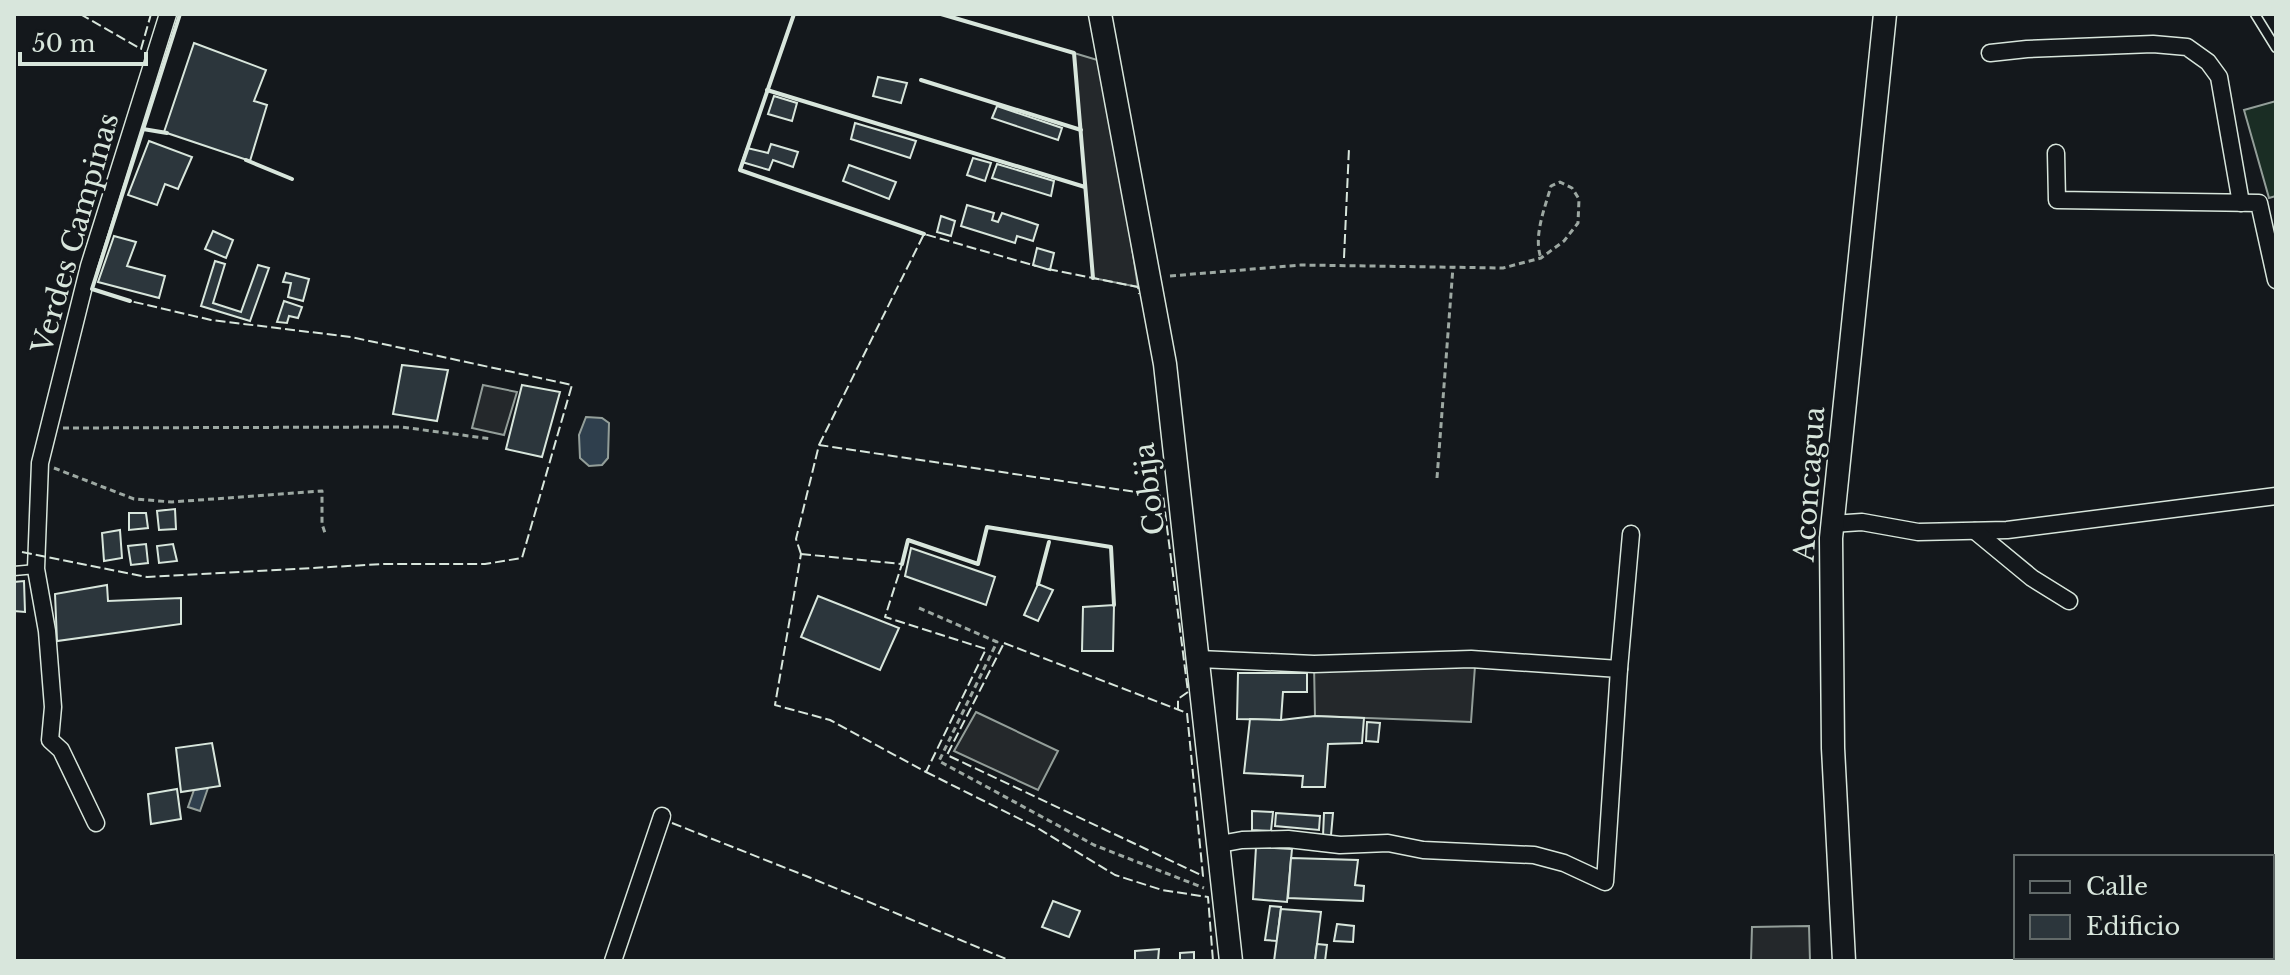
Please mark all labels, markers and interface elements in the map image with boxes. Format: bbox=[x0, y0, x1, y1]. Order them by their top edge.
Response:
scale bar bbox=[20, 16, 146, 66]
text: 50 m bbox=[32, 29, 96, 58]
street label: Verdes Campinas bbox=[24, 109, 127, 358]
street label: Aconcagua bbox=[1787, 405, 1832, 564]
street label: Cobija bbox=[1126, 440, 1173, 537]
legend bbox=[2014, 855, 2274, 959]
text: Calle bbox=[2086, 872, 2148, 901]
text: Edificio bbox=[2086, 912, 2180, 941]

